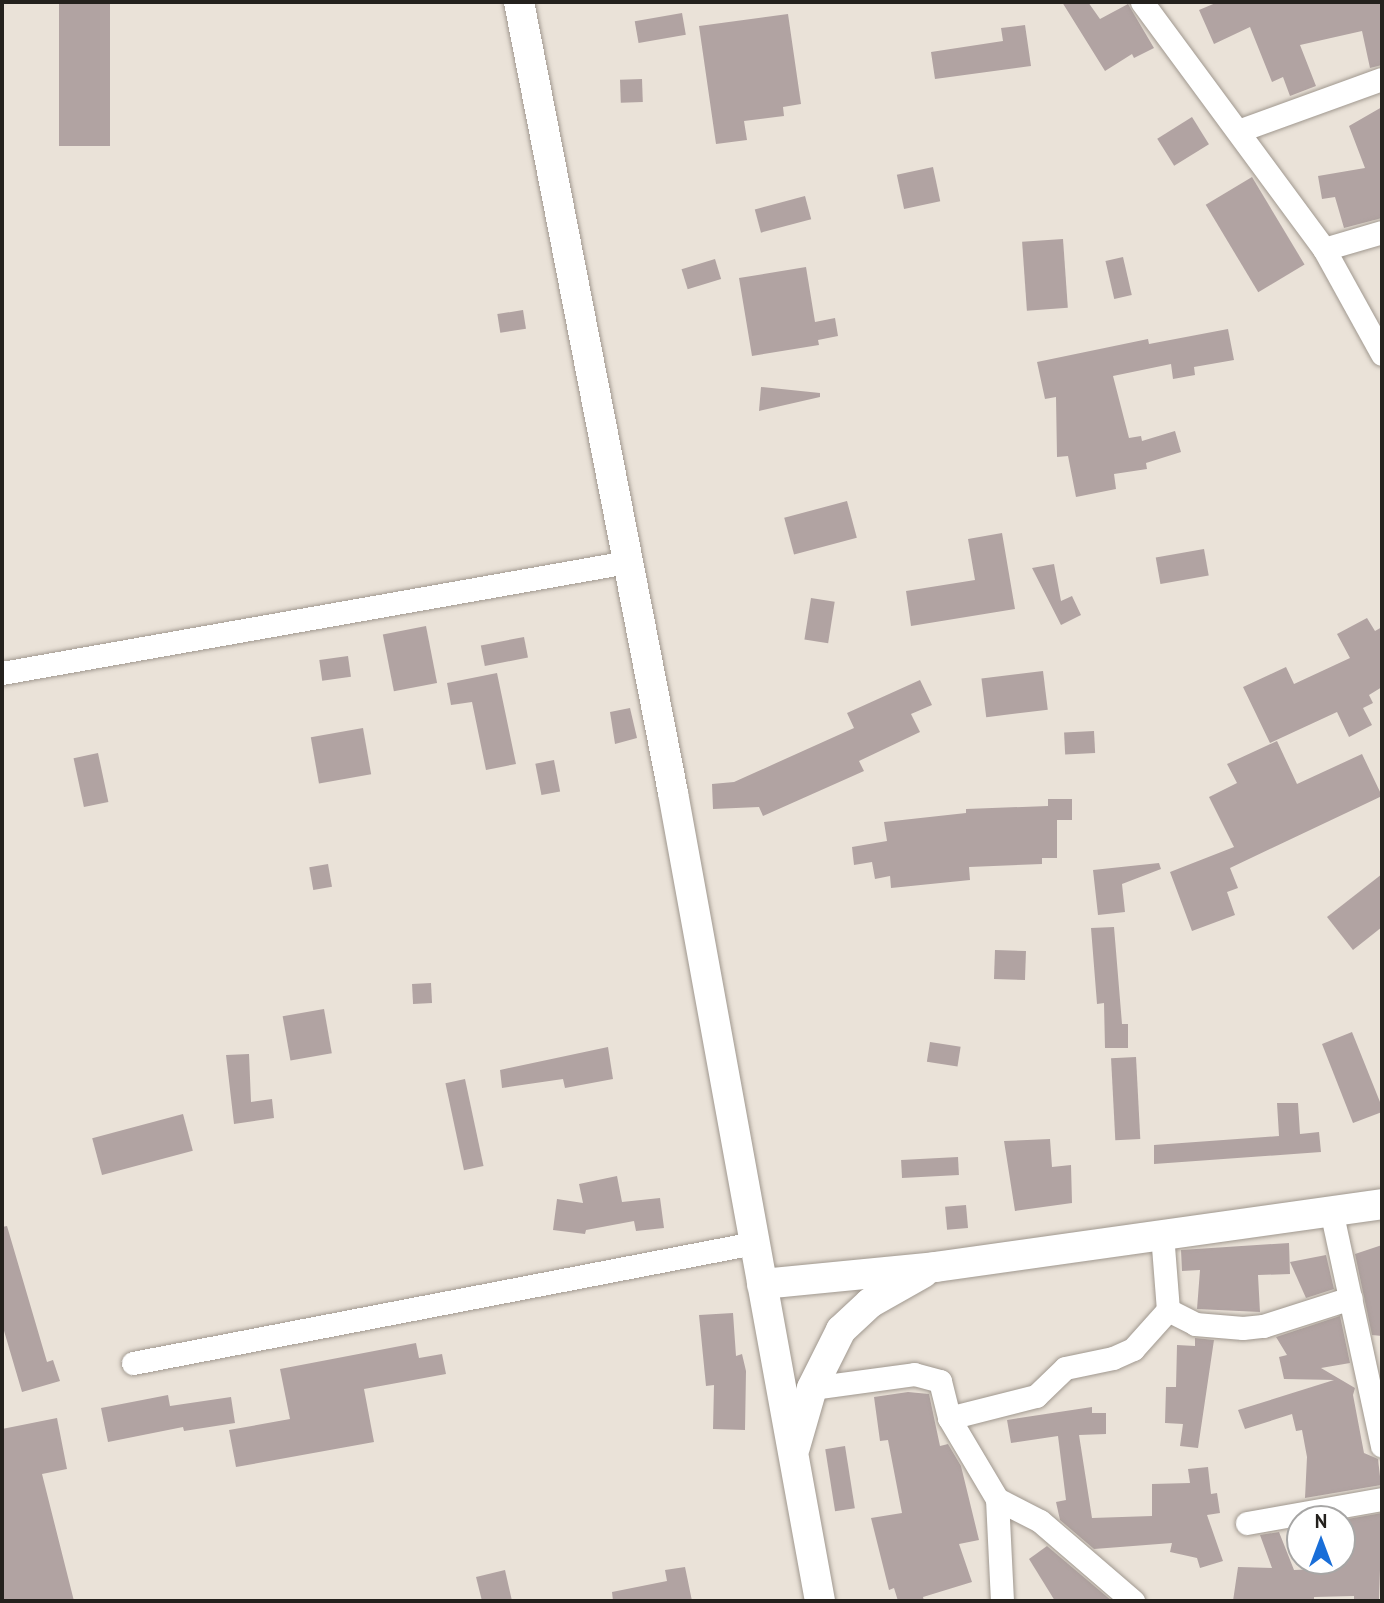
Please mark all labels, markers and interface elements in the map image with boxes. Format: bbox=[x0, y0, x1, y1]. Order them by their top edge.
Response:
north arrow bbox=[1286, 1505, 1356, 1575]
text: N bbox=[1315, 1509, 1327, 1533]

